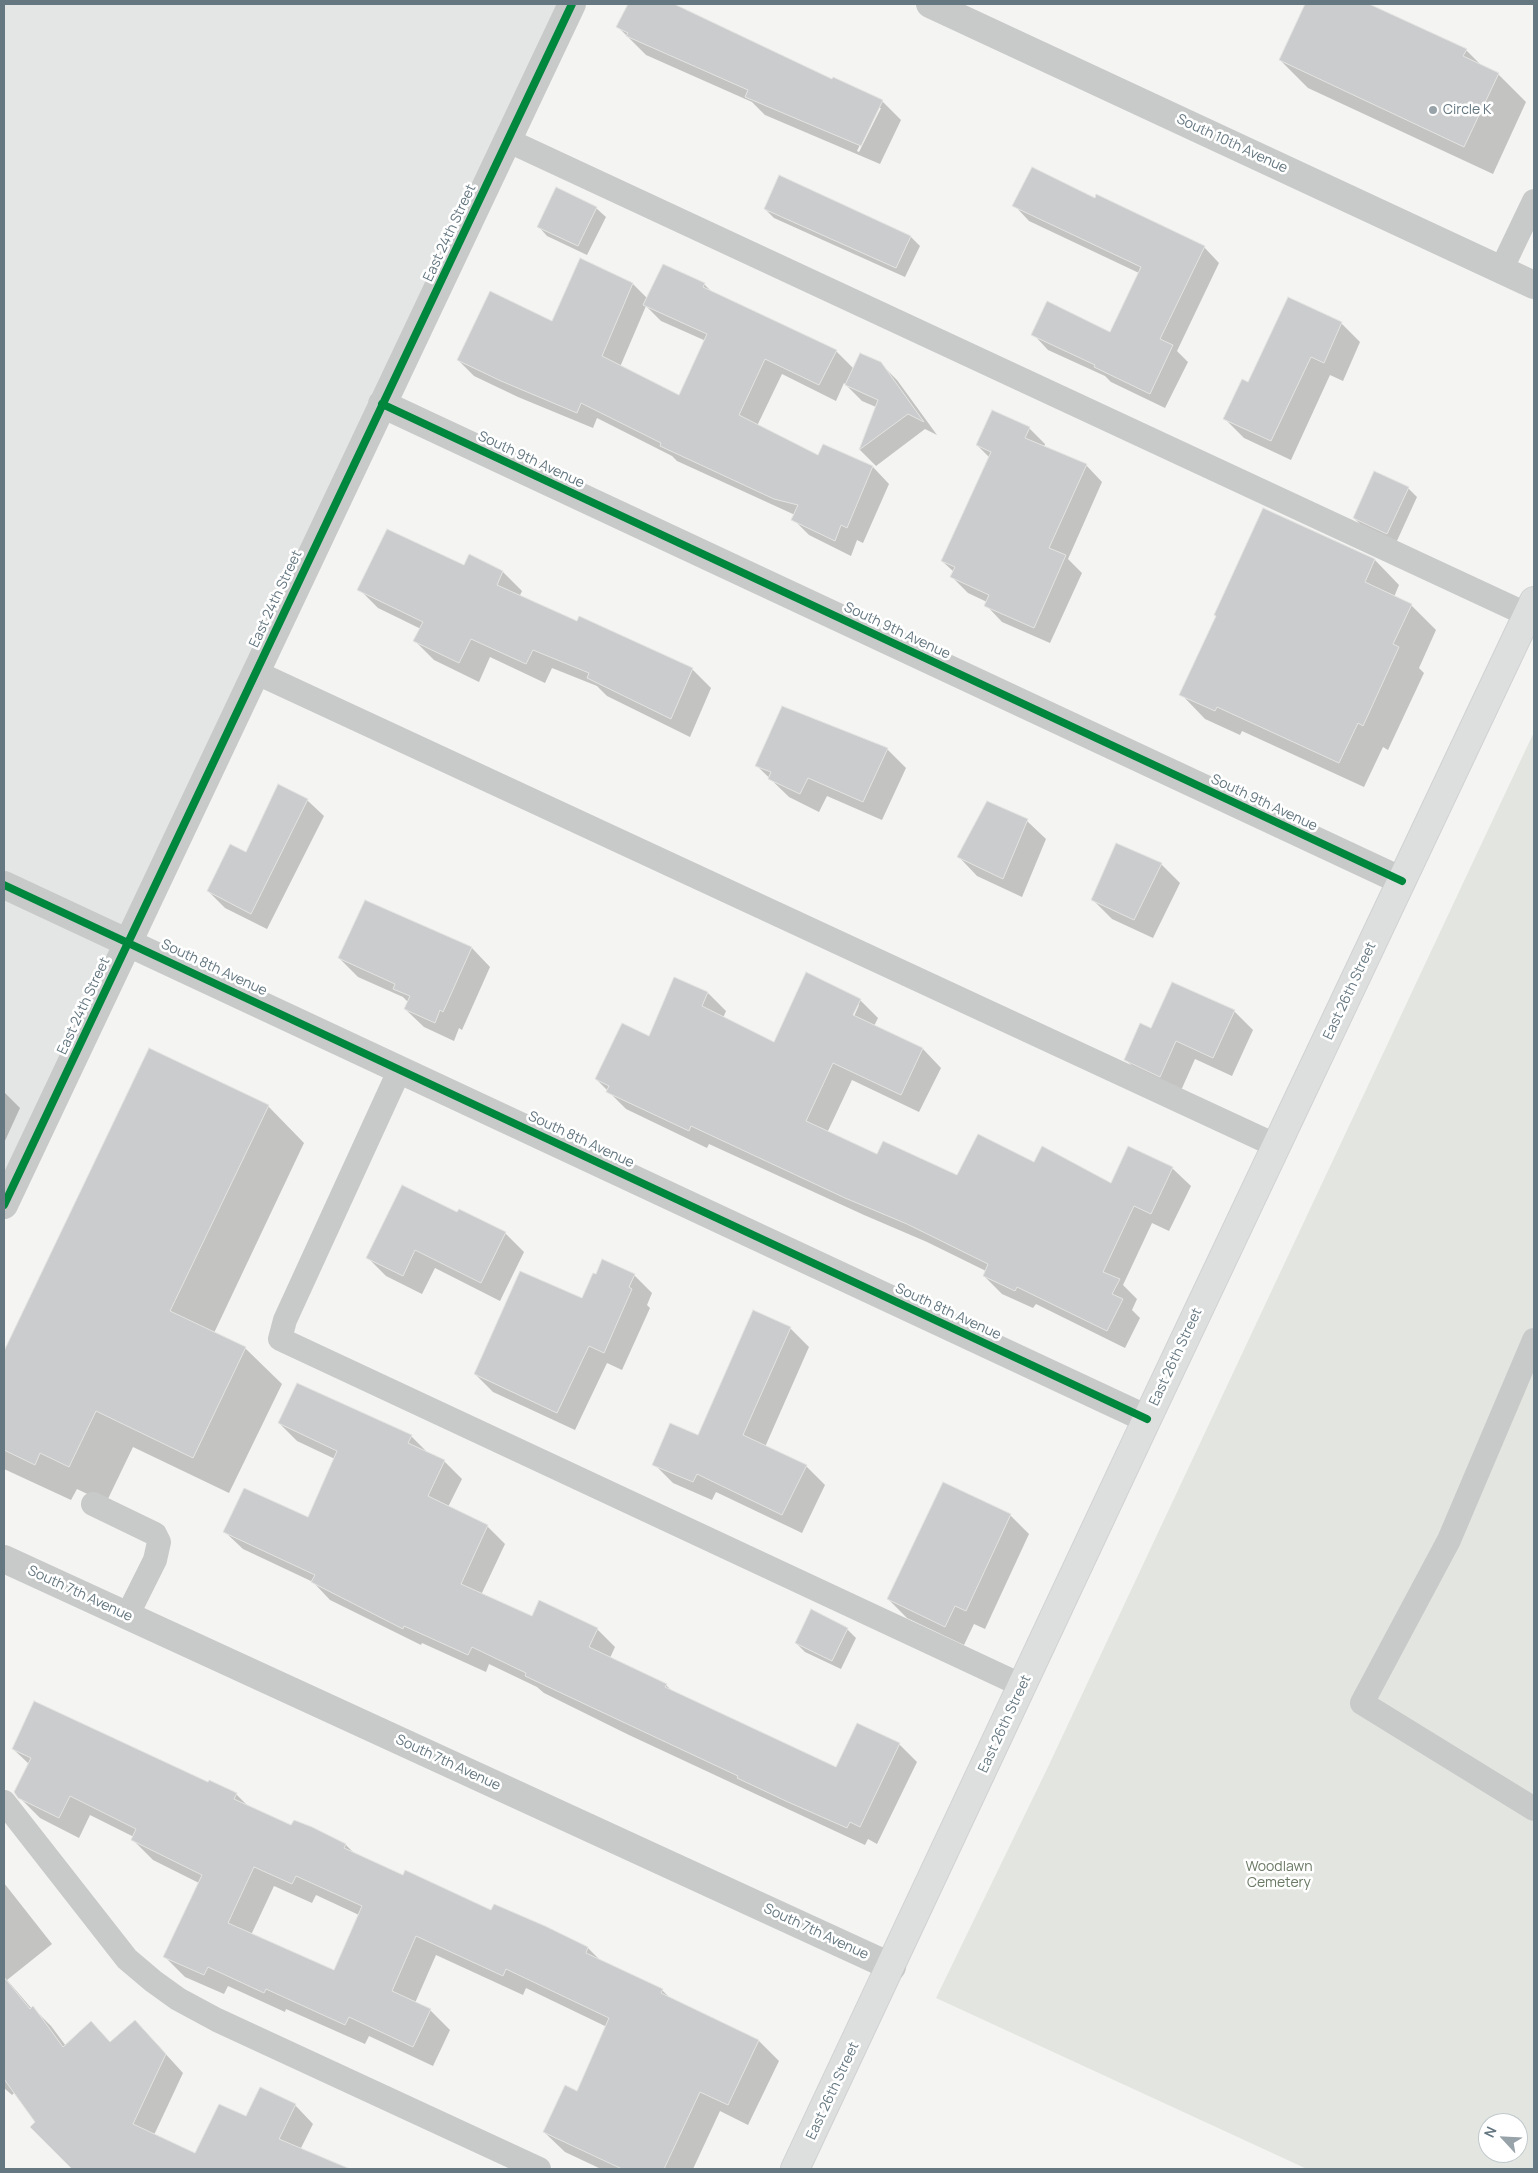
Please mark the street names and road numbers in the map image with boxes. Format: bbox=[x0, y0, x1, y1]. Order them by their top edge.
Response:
street label: South 10th Avenue bbox=[1174, 111, 1290, 177]
street label: East 24th Street bbox=[420, 182, 480, 284]
street label: South 9th Avenue bbox=[475, 428, 587, 492]
street label: East 24th Street bbox=[246, 548, 306, 650]
street label: South 9th Avenue bbox=[841, 599, 953, 663]
street label: South 9th Avenue bbox=[1208, 771, 1320, 835]
street label: South 8th Avenue bbox=[158, 936, 270, 1000]
street label: East 26th Street bbox=[1320, 939, 1380, 1043]
street label: East 24th Street bbox=[54, 955, 114, 1057]
street label: South 8th Avenue bbox=[525, 1108, 637, 1172]
street label: South 8th Avenue bbox=[892, 1280, 1004, 1344]
street label: East 26th Street bbox=[1146, 1305, 1206, 1409]
street label: South 7th Avenue bbox=[25, 1562, 135, 1626]
street label: East 26th Street bbox=[975, 1672, 1035, 1776]
street label: South 7th Avenue bbox=[393, 1731, 503, 1795]
street label: South 7th Avenue bbox=[761, 1900, 871, 1964]
street label: East 26th Street bbox=[803, 2039, 863, 2143]

